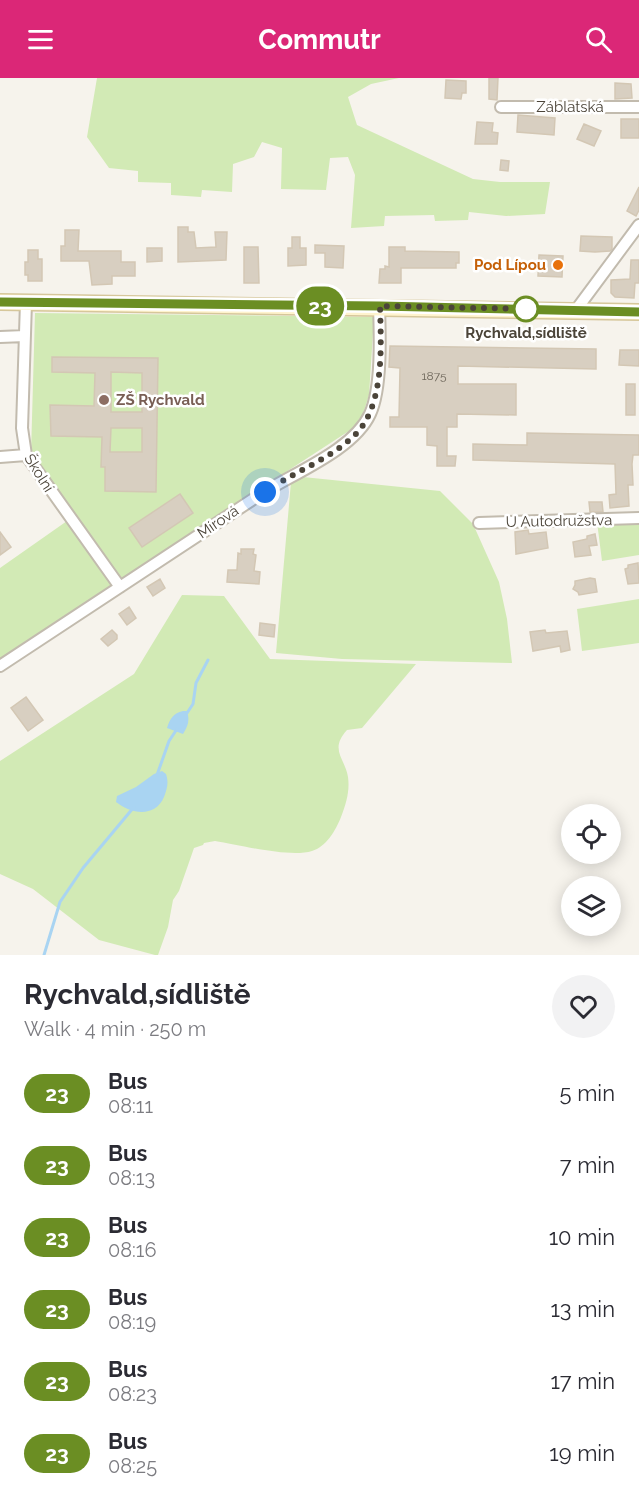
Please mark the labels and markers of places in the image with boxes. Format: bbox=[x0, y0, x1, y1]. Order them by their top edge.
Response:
place label: Pod Lípou bbox=[474, 256, 546, 274]
marker: Pod Lípou bbox=[551, 258, 565, 272]
marker: Rychvald,sídliště bbox=[513, 296, 539, 322]
place label: Rychvald,sídliště bbox=[465, 324, 587, 342]
place label: ZŠ Rychvald bbox=[116, 391, 205, 409]
marker: ZŠ Rychvald bbox=[97, 393, 111, 407]

